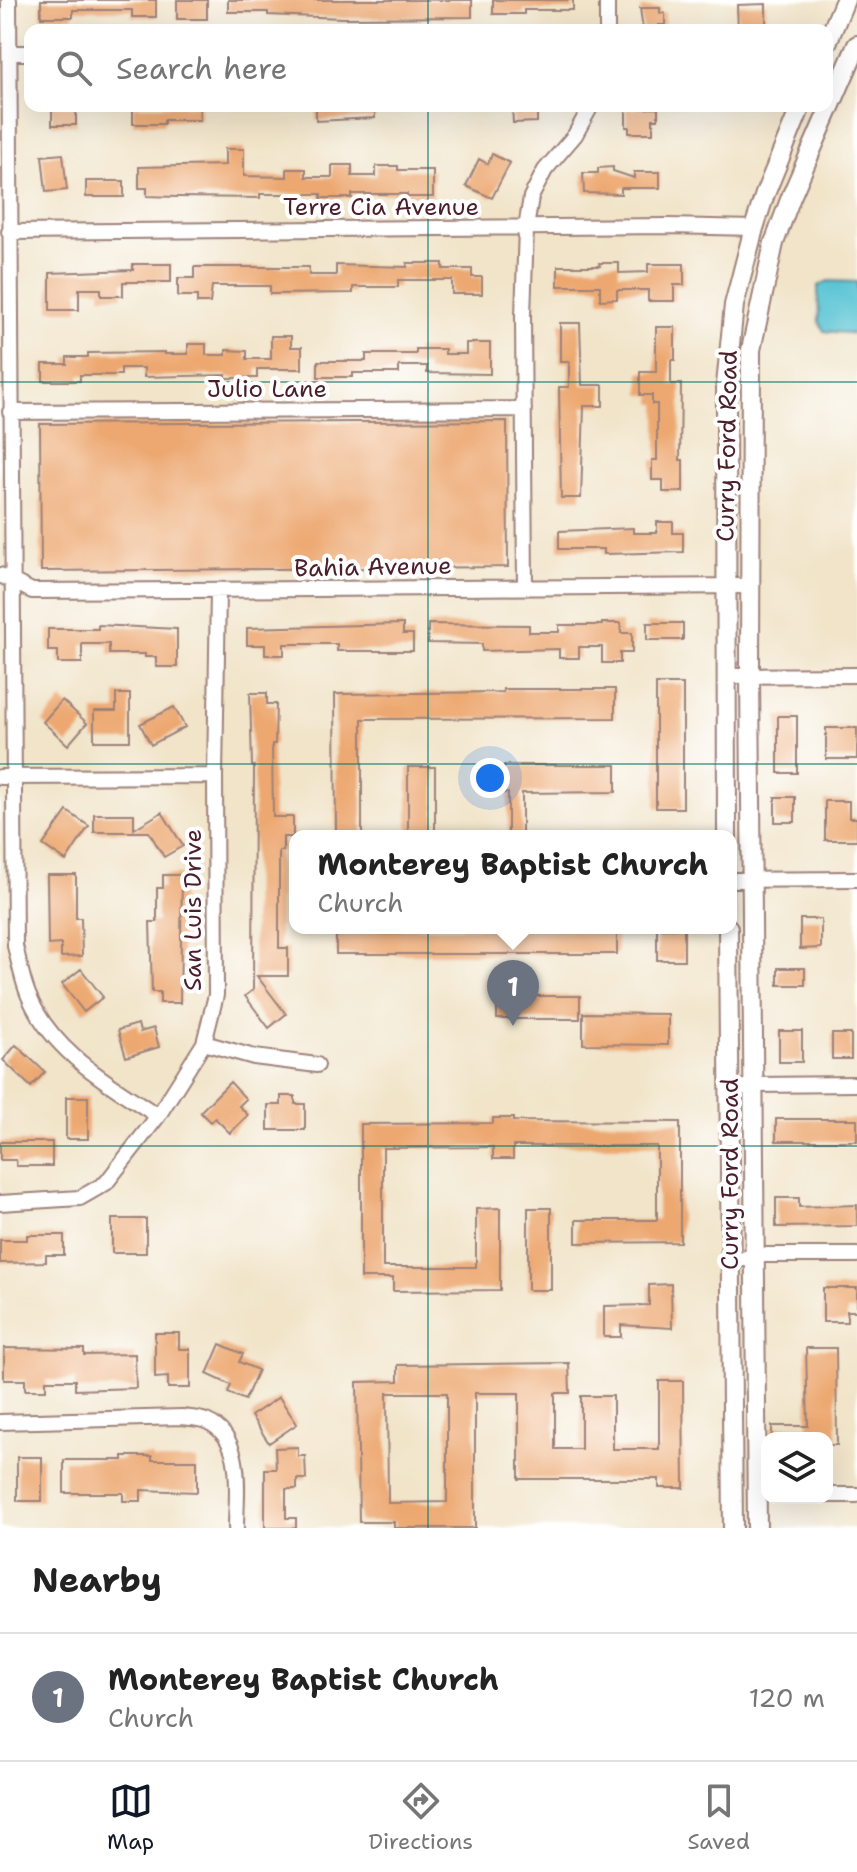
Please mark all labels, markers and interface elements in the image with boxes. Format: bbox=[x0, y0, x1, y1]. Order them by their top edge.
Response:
search box bbox=[24, 24, 833, 112]
icon: search bbox=[52, 46, 96, 90]
text: Search here bbox=[116, 48, 287, 89]
street label: Terre Cia Avenue bbox=[283, 191, 479, 223]
street label: Curry Ford Road bbox=[709, 350, 745, 542]
street label: Julio Lane bbox=[207, 373, 327, 405]
street label: Bahia Avenue bbox=[294, 550, 452, 584]
your location bbox=[470, 758, 510, 798]
street label: San Luis Drive bbox=[177, 829, 209, 991]
popup bbox=[289, 830, 737, 934]
text: Monterey Baptist Church bbox=[318, 844, 708, 885]
text: Church bbox=[318, 885, 404, 920]
pin: 1 bbox=[487, 960, 539, 1026]
street label: Curry Ford Road bbox=[714, 1078, 746, 1270]
map controls bbox=[761, 1432, 833, 1504]
button: layers bbox=[761, 1432, 833, 1504]
text: Nearby bbox=[32, 1557, 162, 1603]
text: Monterey Baptist Church bbox=[108, 1659, 499, 1700]
text: 1 bbox=[52, 1680, 64, 1715]
text: 120 m bbox=[749, 1680, 825, 1715]
text: Church bbox=[108, 1700, 194, 1735]
tab: Map bbox=[107, 1779, 154, 1856]
tab: Directions bbox=[368, 1779, 473, 1856]
tab: Saved bbox=[687, 1779, 750, 1856]

